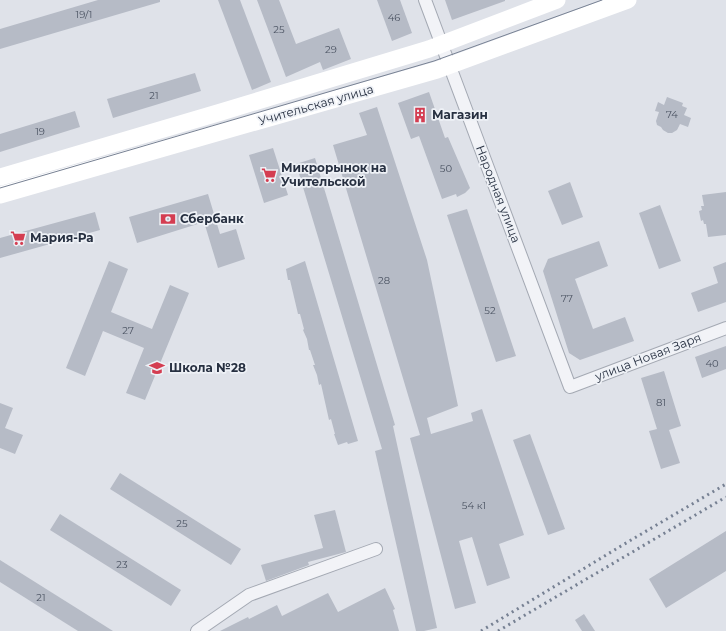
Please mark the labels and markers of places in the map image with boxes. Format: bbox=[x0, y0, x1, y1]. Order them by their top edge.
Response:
building icon: Магазин bbox=[411, 106, 429, 124]
place label: Магазин bbox=[432, 107, 488, 122]
place label: Микрорынок на Учительской bbox=[281, 160, 386, 189]
supermarket icon: Микрорынок на Учительской bbox=[260, 166, 278, 184]
bank icon: Сбербанк bbox=[159, 210, 177, 228]
place label: Сбербанк bbox=[180, 211, 244, 226]
supermarket icon: Мария-Ра bbox=[9, 229, 27, 247]
place label: Мария-Ра bbox=[30, 230, 94, 245]
school or university icon: Школа №28 bbox=[148, 359, 166, 377]
place label: Школа №28 bbox=[169, 360, 246, 375]

